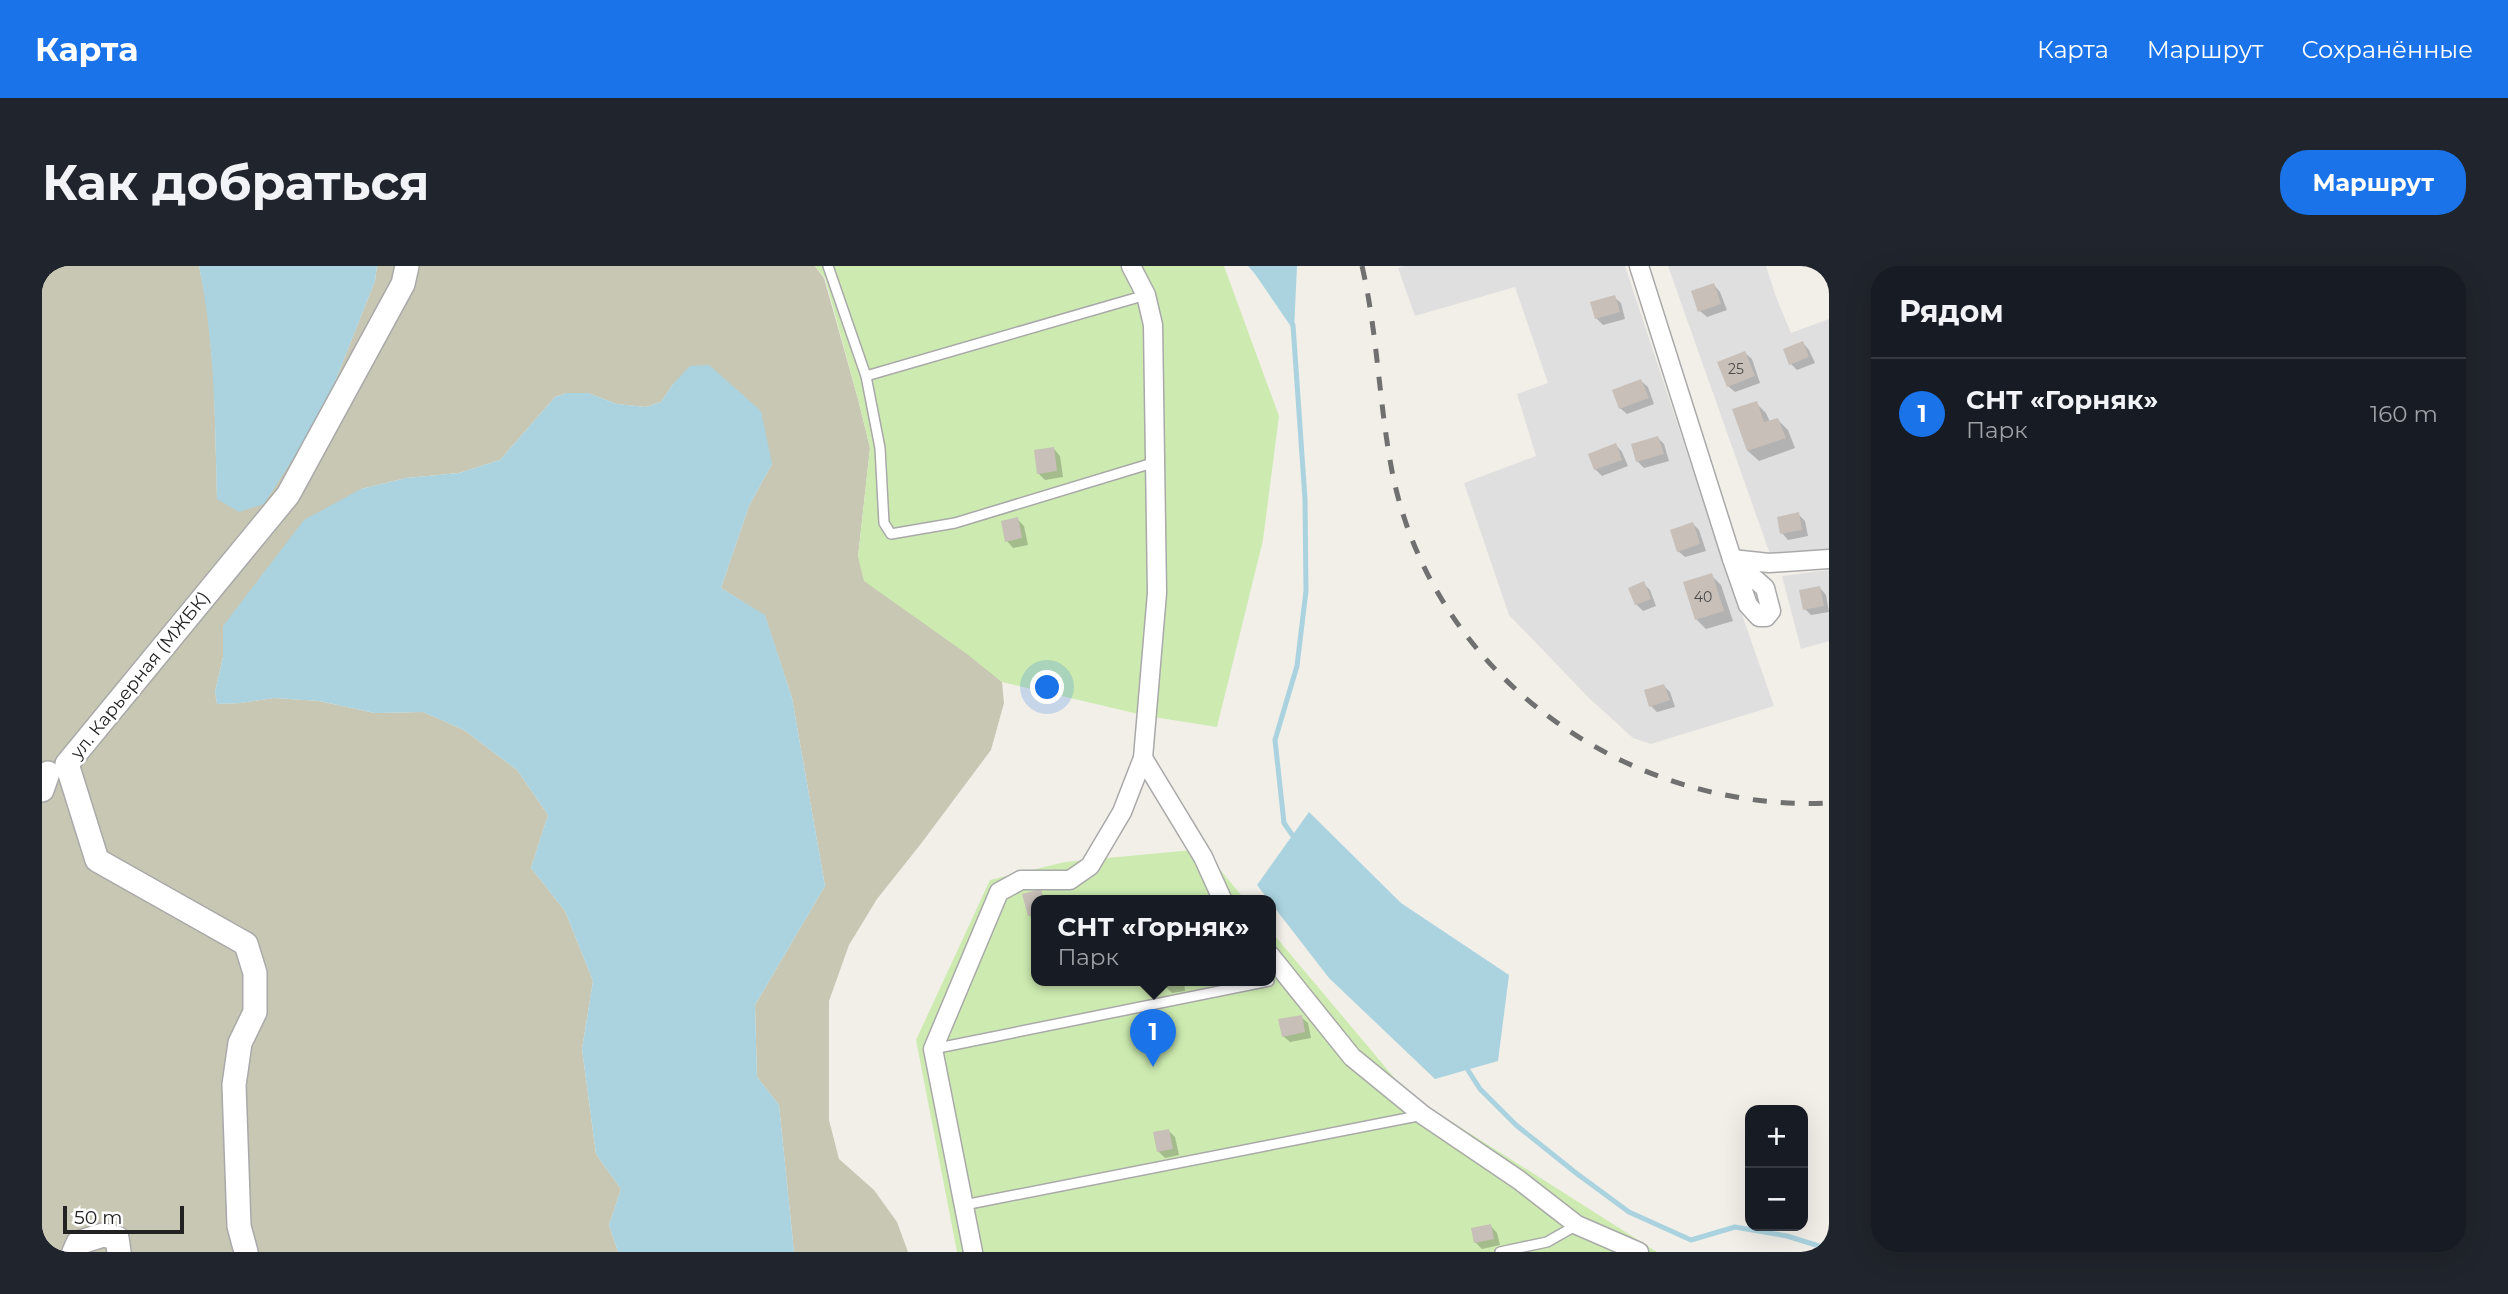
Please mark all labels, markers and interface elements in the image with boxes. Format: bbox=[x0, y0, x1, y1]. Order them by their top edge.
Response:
text: Карта bbox=[35, 29, 138, 69]
text: Карта bbox=[2037, 35, 2109, 64]
text: Маршрут bbox=[2147, 35, 2263, 64]
text: Сохранённые bbox=[2301, 35, 2473, 64]
button: Маршрут bbox=[2280, 150, 2466, 215]
text: Как добраться bbox=[42, 153, 430, 212]
text: Рядом bbox=[1899, 293, 2004, 330]
house number: 25 bbox=[1728, 360, 1744, 378]
text: СНТ «Горняк» bbox=[1966, 384, 2158, 416]
text: 1 bbox=[1917, 400, 1927, 428]
text: 160 m bbox=[2370, 400, 2438, 428]
text: Парк bbox=[1966, 416, 2028, 444]
street label: ул. Карьерная (МЖБК) bbox=[65, 587, 214, 764]
house number: 40 bbox=[1694, 588, 1712, 606]
your location bbox=[1030, 670, 1064, 704]
popup bbox=[1031, 895, 1276, 986]
text: СНТ «Горняк» bbox=[1057, 911, 1250, 943]
text: Парк bbox=[1057, 943, 1119, 971]
pin: 1 bbox=[1130, 1009, 1176, 1067]
map controls bbox=[1745, 1105, 1808, 1231]
button: + bbox=[1745, 1105, 1808, 1168]
button: − bbox=[1745, 1168, 1808, 1231]
scale bar bbox=[63, 1203, 184, 1235]
text: 50 m bbox=[74, 1206, 122, 1229]

